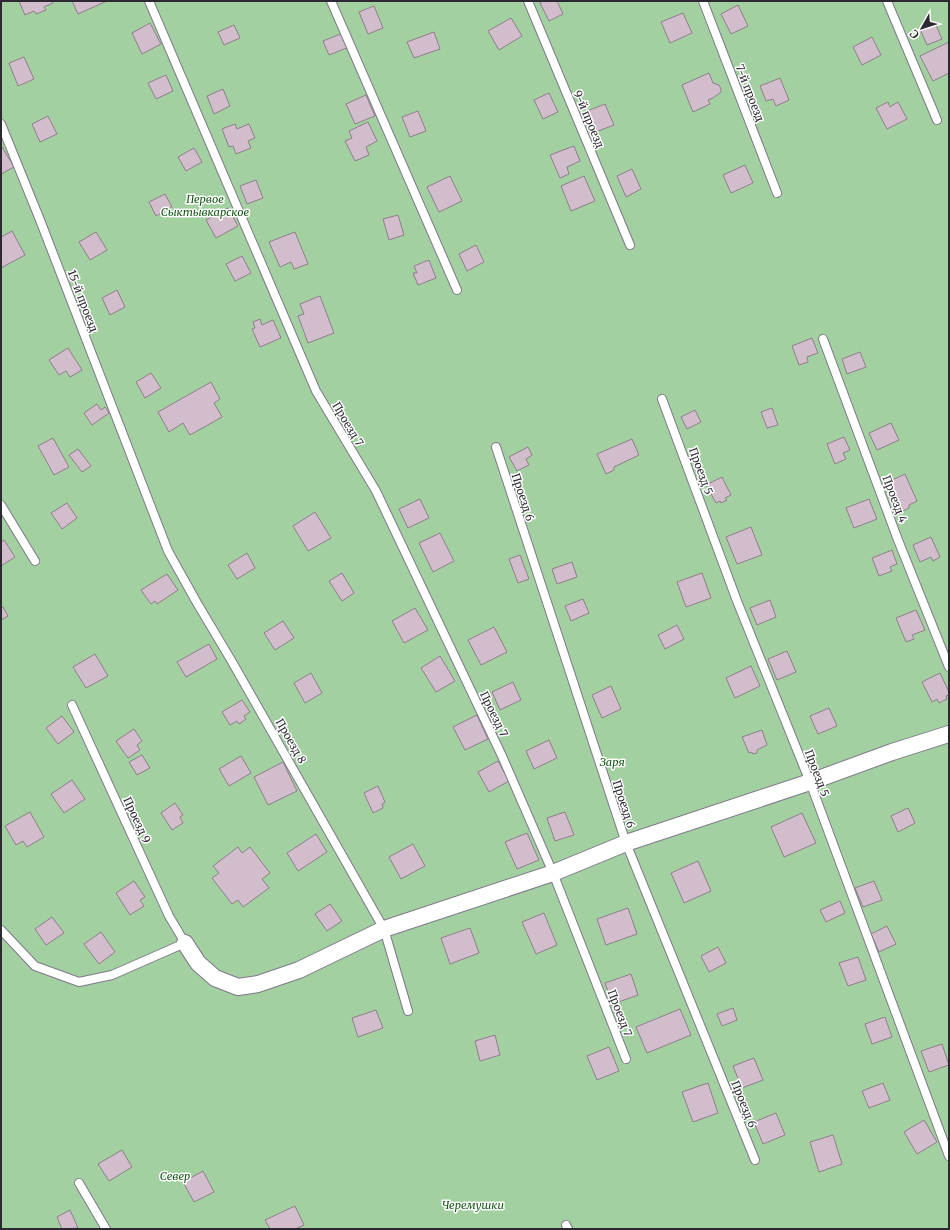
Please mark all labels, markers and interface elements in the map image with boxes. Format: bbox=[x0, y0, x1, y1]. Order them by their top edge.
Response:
north arrow bbox=[902, 8, 942, 48]
text: С bbox=[906, 27, 922, 42]
street label: 7-й проезд bbox=[733, 62, 767, 124]
street label: 9-й проезд bbox=[571, 88, 607, 150]
park label: Первое Сыктывкарское bbox=[161, 192, 250, 219]
street label: 15-й проезд bbox=[65, 268, 101, 334]
street label: Проезд 7 bbox=[329, 399, 367, 449]
street label: Проезд 5 bbox=[686, 445, 716, 497]
street label: Проезд 6 bbox=[509, 471, 537, 523]
street label: Проезд 4 bbox=[880, 473, 911, 525]
street label: Проезд 7 bbox=[477, 689, 511, 739]
street label: Проезд 8 bbox=[273, 716, 310, 766]
street label: Проезд 5 bbox=[802, 747, 832, 799]
park label: Заря bbox=[599, 755, 625, 769]
street label: Проезд 6 bbox=[610, 778, 638, 830]
street label: Проезд 9 bbox=[120, 795, 154, 846]
street label: Проезд 7 bbox=[605, 988, 635, 1038]
street label: Проезд 6 bbox=[728, 1078, 760, 1130]
park label: Север bbox=[160, 1169, 190, 1183]
park label: Черемушки bbox=[442, 1198, 504, 1212]

